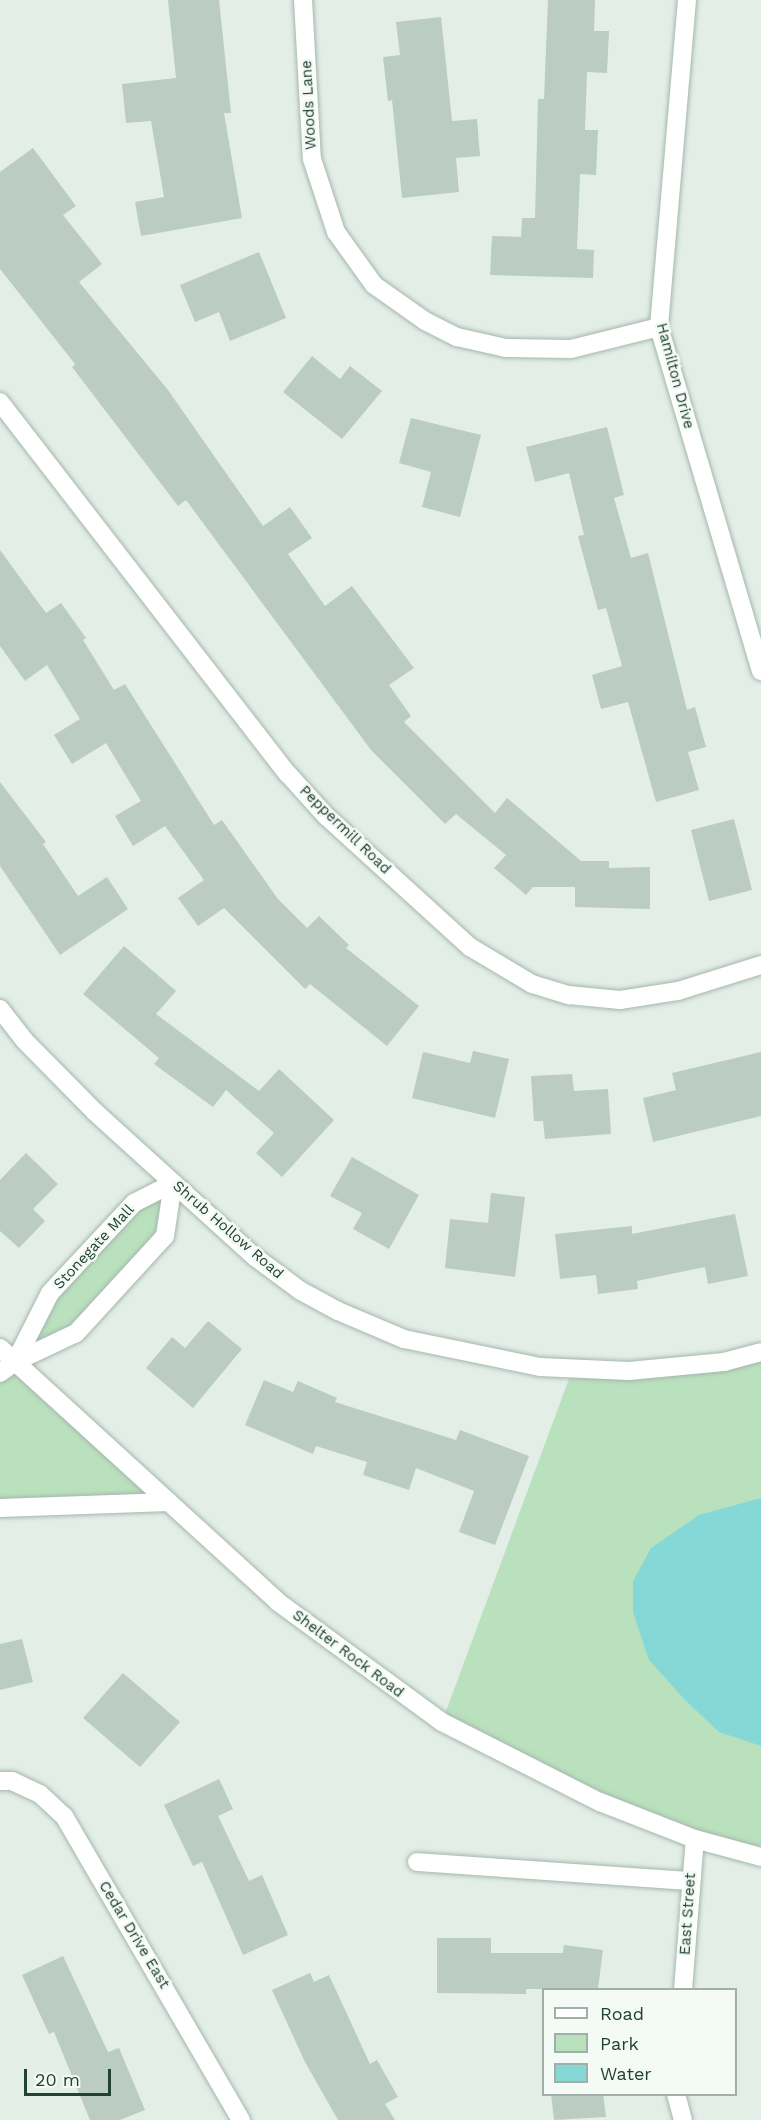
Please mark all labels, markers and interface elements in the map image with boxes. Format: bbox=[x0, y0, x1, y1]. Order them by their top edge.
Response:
street label: Woods Lane bbox=[298, 60, 320, 150]
street label: Hamilton Drive bbox=[652, 321, 698, 431]
street label: Peppermill Road bbox=[295, 782, 395, 878]
street label: Shrub Hollow Road bbox=[169, 1177, 287, 1283]
street label: Stonegate Mall bbox=[50, 1201, 138, 1293]
street label: Shelter Rock Road bbox=[289, 1606, 407, 1702]
street label: East Street bbox=[676, 1872, 700, 1956]
street label: Cedar Drive East bbox=[95, 1878, 173, 1992]
legend bbox=[542, 1988, 737, 2096]
text: Road bbox=[600, 2003, 644, 2024]
text: Park bbox=[600, 2033, 639, 2054]
scale bar bbox=[27, 2057, 114, 2095]
text: Water bbox=[600, 2063, 652, 2084]
text: 20 m bbox=[35, 2069, 80, 2090]

